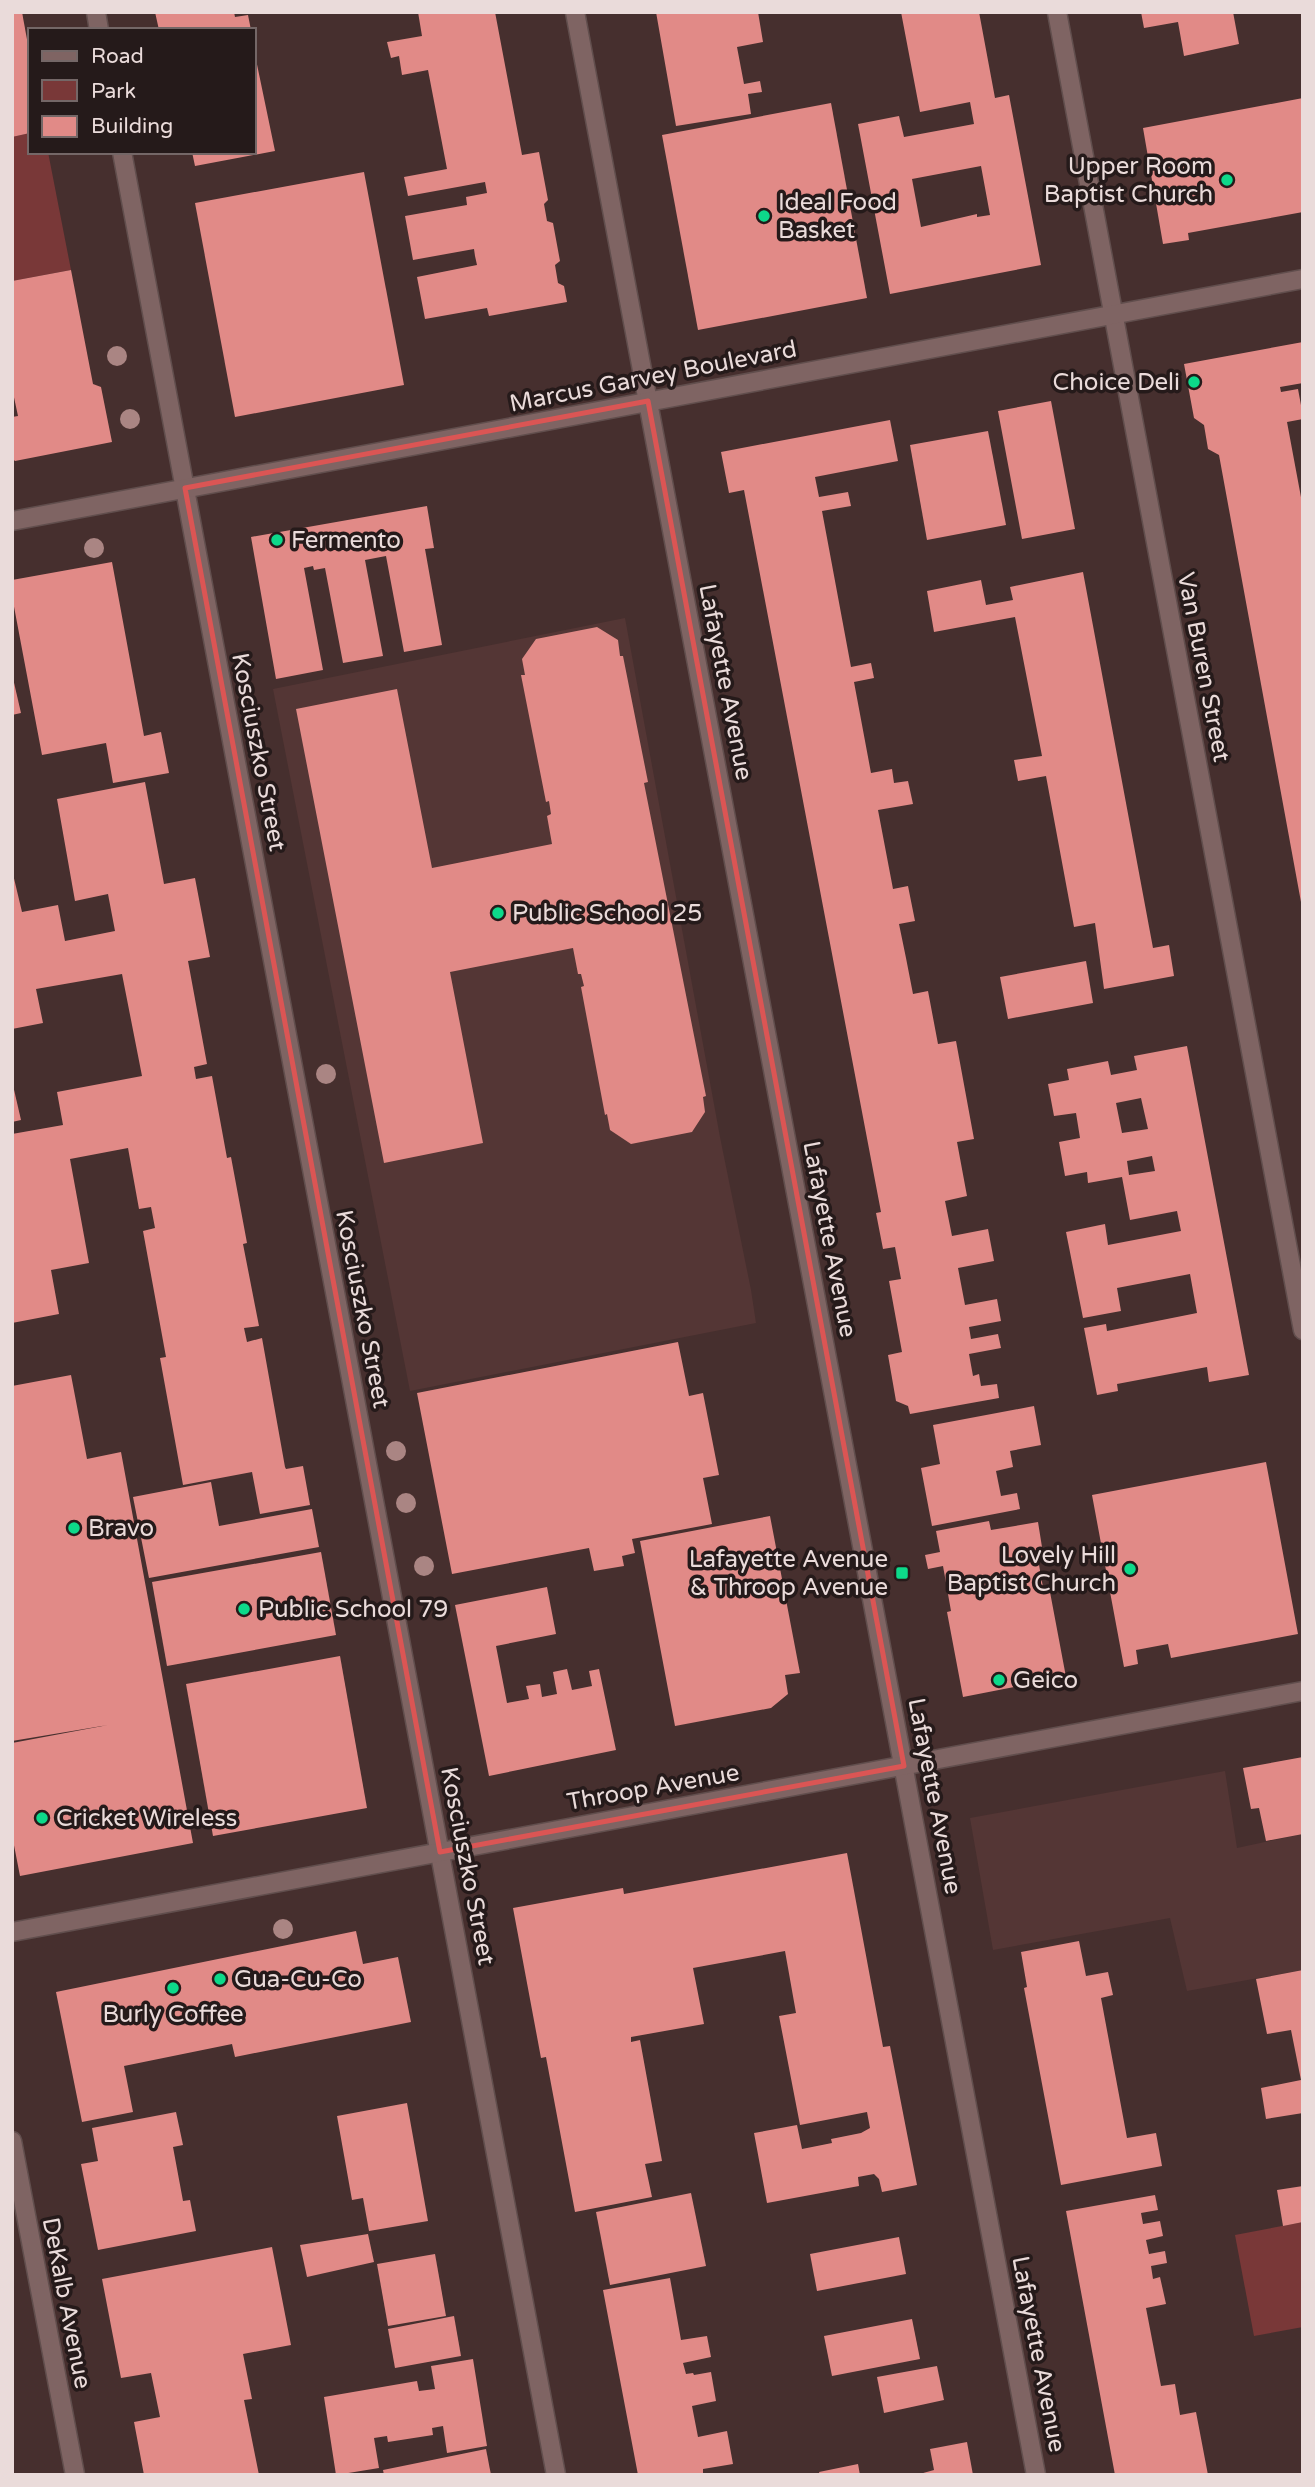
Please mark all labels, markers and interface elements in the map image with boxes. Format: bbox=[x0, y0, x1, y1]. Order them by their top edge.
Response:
legend bbox=[28, 28, 256, 154]
text: Road bbox=[91, 44, 144, 69]
text: Park bbox=[91, 79, 136, 104]
text: Building bbox=[91, 114, 173, 139]
place label: Upper Room Baptist Church bbox=[1044, 152, 1213, 209]
marker: Upper Room Baptist Church bbox=[1219, 172, 1235, 188]
place label: Ideal Food Basket bbox=[778, 188, 897, 245]
marker: Ideal Food Basket bbox=[756, 208, 772, 224]
street label: Marcus Garvey Boulevard bbox=[507, 334, 799, 419]
place label: Choice Deli bbox=[1053, 368, 1180, 397]
marker: Choice Deli bbox=[1186, 374, 1202, 390]
place label: Fermento bbox=[291, 526, 401, 555]
marker: Fermento bbox=[269, 532, 285, 548]
street label: Van Buren Street bbox=[1171, 570, 1236, 764]
street label: Lafayette Avenue bbox=[692, 582, 759, 783]
street label: Kosciuszko Street bbox=[225, 651, 292, 854]
place label: Public School 25 bbox=[512, 899, 702, 928]
marker: Public School 25 bbox=[490, 905, 506, 921]
street label: Lafayette Avenue bbox=[796, 1139, 863, 1340]
street label: Kosciuszko Street bbox=[329, 1208, 396, 1411]
place label: Bravo bbox=[88, 1514, 154, 1543]
marker: Bravo bbox=[66, 1520, 82, 1536]
place label: Lovely Hill Baptist Church bbox=[947, 1541, 1116, 1598]
place label: Lafayette Avenue & Throop Avenue bbox=[689, 1545, 888, 1602]
marker: Lovely Hill Baptist Church bbox=[1122, 1561, 1138, 1577]
marker: Lafayette Avenue & Throop Avenue bbox=[894, 1565, 910, 1581]
place label: Public School 79 bbox=[258, 1595, 448, 1624]
marker: Public School 79 bbox=[236, 1601, 252, 1617]
place label: Geico bbox=[1013, 1666, 1078, 1695]
marker: Geico bbox=[991, 1672, 1007, 1688]
street label: Lafayette Avenue bbox=[901, 1696, 968, 1897]
street label: Throop Avenue bbox=[565, 1758, 741, 1817]
street label: Kosciuszko Street bbox=[434, 1765, 501, 1968]
place label: Cricket Wireless bbox=[56, 1804, 237, 1833]
marker: Cricket Wireless bbox=[34, 1810, 50, 1826]
place label: Gua-Cu-Co bbox=[234, 1965, 362, 1994]
marker: Gua-Cu-Co bbox=[212, 1971, 228, 1987]
marker: Burly Coffee bbox=[165, 1980, 181, 1996]
place label: Burly Coffee bbox=[102, 2000, 244, 2029]
street label: DeKalb Avenue bbox=[36, 2215, 97, 2391]
street label: Lafayette Avenue bbox=[1005, 2254, 1072, 2455]

